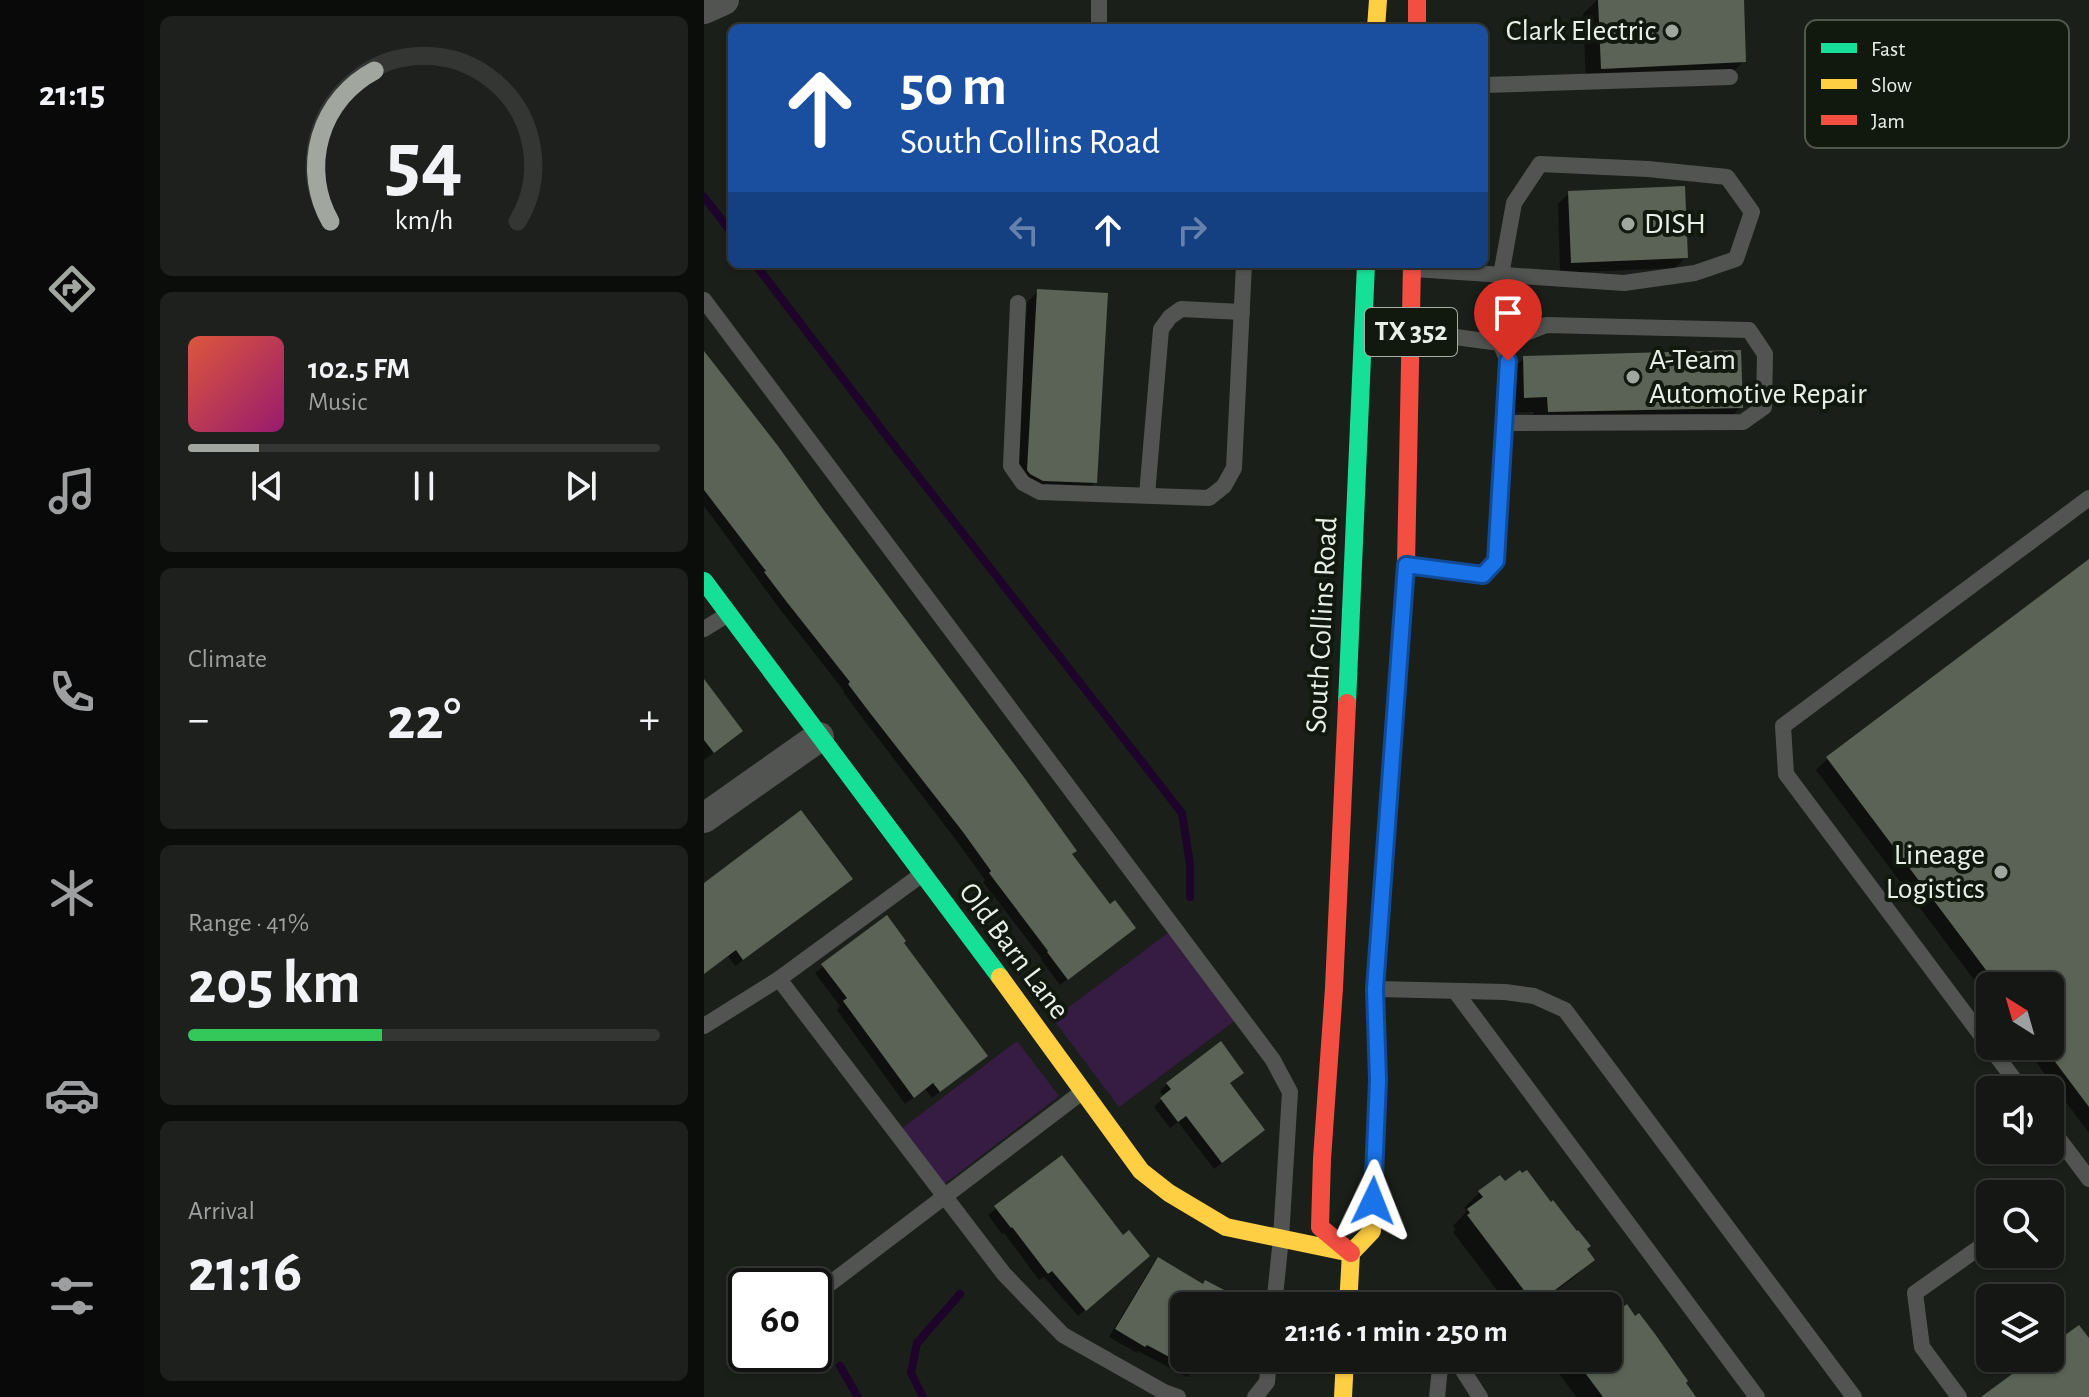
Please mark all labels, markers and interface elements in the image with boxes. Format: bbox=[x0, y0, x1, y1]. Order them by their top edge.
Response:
place label: Clark Electric bbox=[1506, 16, 1656, 46]
legend bbox=[1805, 20, 2069, 148]
marker: Clark Electric bbox=[1663, 22, 1681, 40]
text: Fast bbox=[1871, 38, 1905, 60]
icon: ahead bbox=[768, 56, 872, 160]
text: 50 m bbox=[900, 59, 1007, 115]
text: Slow bbox=[1871, 74, 1912, 96]
text: 21:15 bbox=[39, 76, 105, 112]
text: Jam bbox=[1871, 110, 1905, 132]
text: 54 bbox=[385, 121, 463, 205]
text: South Collins Road bbox=[900, 124, 1160, 160]
text: km/h bbox=[395, 206, 453, 235]
icon: left bbox=[1002, 208, 1046, 252]
icon: ahead bbox=[1086, 208, 1130, 252]
icon: right bbox=[1170, 208, 1214, 252]
place label: DISH bbox=[1644, 209, 1706, 239]
marker: DISH bbox=[1619, 215, 1637, 233]
icon: directions bbox=[44, 261, 100, 317]
pin bbox=[1474, 279, 1542, 361]
icon: arrive bbox=[1486, 291, 1530, 335]
road number: TX 352 bbox=[1365, 308, 1457, 356]
place label: A-Team Automotive Repair bbox=[1649, 345, 1867, 409]
text: 102.5 FM bbox=[308, 354, 410, 384]
marker: A-Team Automotive Repair bbox=[1624, 368, 1642, 386]
text: Music bbox=[308, 389, 367, 415]
icon: music bbox=[44, 463, 100, 519]
icon: previous bbox=[245, 464, 289, 508]
icon: pause bbox=[402, 464, 446, 508]
icon: next bbox=[559, 464, 603, 508]
street label: South Collins Road bbox=[1301, 516, 1343, 734]
text: Climate bbox=[188, 646, 267, 672]
icon: phone bbox=[44, 664, 100, 720]
text: 22° bbox=[387, 690, 461, 750]
text: − bbox=[188, 698, 209, 742]
text: + bbox=[639, 698, 660, 742]
place label: Lineage Logistics bbox=[1886, 840, 1985, 904]
marker: Lineage Logistics bbox=[1992, 863, 2010, 881]
icon: climate bbox=[44, 865, 100, 921]
street label: Old Barn Lane bbox=[953, 877, 1075, 1025]
text: Range · 41% bbox=[188, 910, 309, 936]
text: 205 km bbox=[188, 954, 361, 1014]
north arrow bbox=[1976, 972, 2064, 1060]
map controls bbox=[1976, 972, 2064, 1372]
icon: car bbox=[44, 1067, 100, 1123]
button: sound bbox=[1976, 1076, 2064, 1164]
position arrow bbox=[1331, 1159, 1415, 1243]
button: search bbox=[1976, 1180, 2064, 1268]
text: Arrival bbox=[188, 1198, 255, 1224]
text: 21:16 bbox=[188, 1242, 302, 1302]
icon: filters bbox=[44, 1268, 100, 1324]
speed limit sign: 60 bbox=[728, 1268, 832, 1372]
button: layers bbox=[1976, 1284, 2064, 1372]
text: 21:16 · 1 min · 250 m bbox=[1284, 1317, 1508, 1347]

